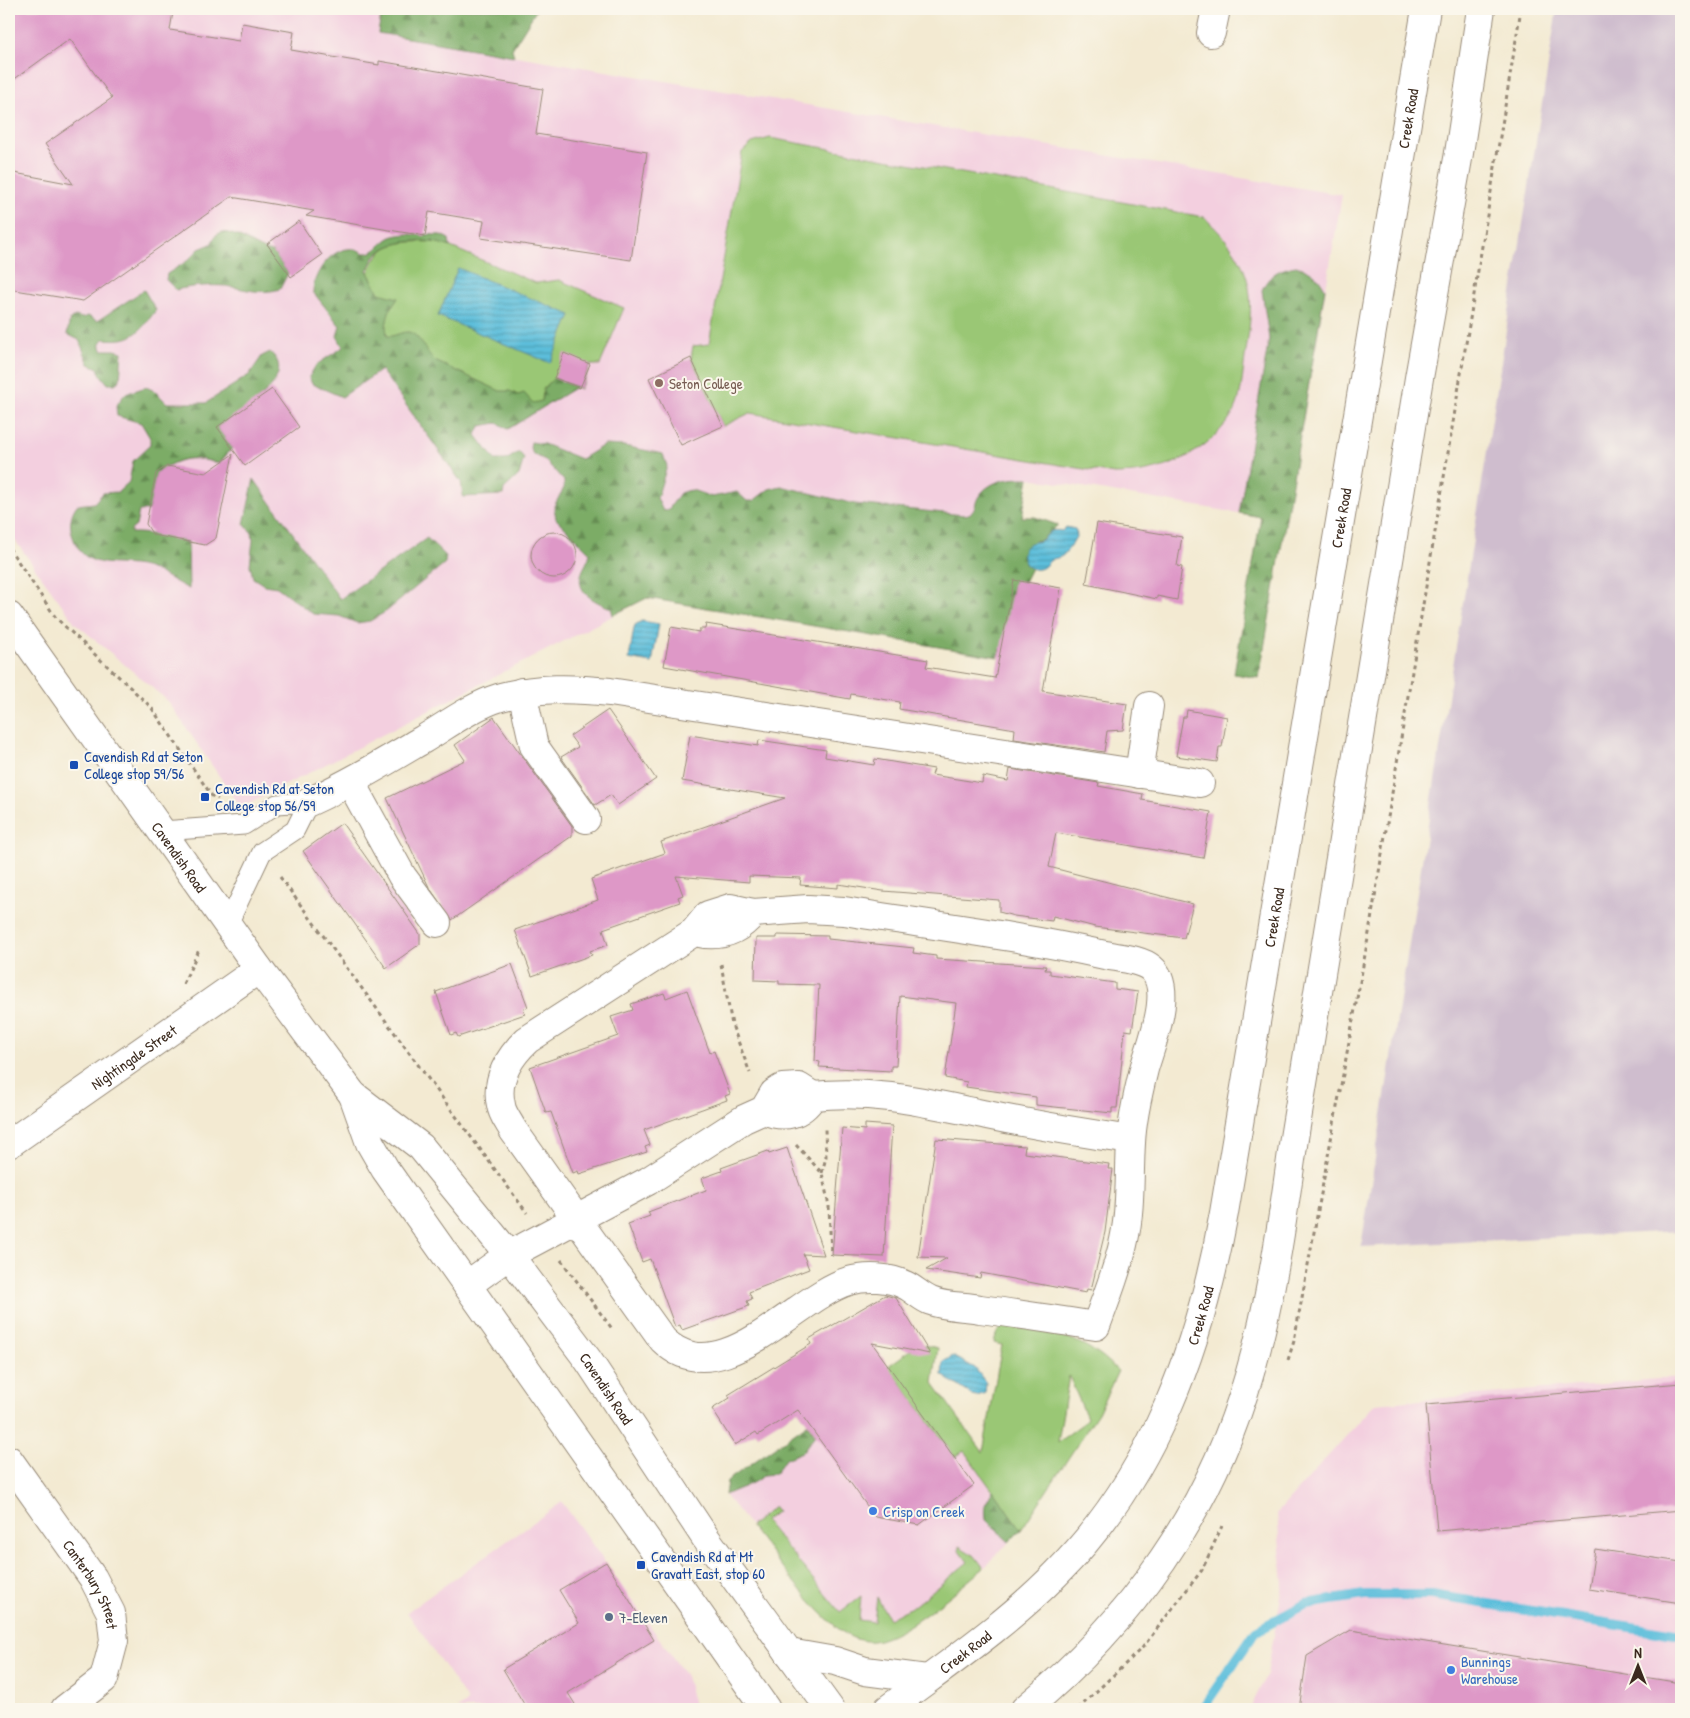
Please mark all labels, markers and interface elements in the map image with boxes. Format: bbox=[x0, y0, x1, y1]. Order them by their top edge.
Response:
street label: Creek Road bbox=[1392, 87, 1423, 150]
place label: Seton College bbox=[669, 373, 743, 394]
marker: Seton College bbox=[653, 377, 665, 389]
street label: Creek Road bbox=[1325, 486, 1356, 549]
place label: Cavendish Rd at Seton College stop 59/56 bbox=[84, 746, 203, 784]
marker: Cavendish Rd at Seton College stop 59/56 bbox=[68, 759, 80, 771]
place label: Cavendish Rd at Seton College stop 56/59 bbox=[215, 778, 334, 816]
marker: Cavendish Rd at Seton College stop 56/59 bbox=[199, 791, 211, 803]
street label: Cavendish Road bbox=[147, 817, 212, 897]
street label: Creek Road bbox=[1258, 886, 1289, 949]
street label: Nightingale Street bbox=[86, 1019, 181, 1094]
street label: Creek Road bbox=[1181, 1284, 1218, 1348]
street label: Cavendish Road bbox=[575, 1348, 638, 1429]
place label: Crisp on Creek bbox=[883, 1501, 964, 1522]
marker: Crisp on Creek bbox=[867, 1505, 879, 1517]
street label: Canterbury Street bbox=[58, 1535, 123, 1631]
place label: Cavendish Rd at Mt Gravatt East, stop 60 bbox=[651, 1546, 765, 1584]
marker: Cavendish Rd at Mt Gravatt East, stop 60 bbox=[635, 1559, 647, 1571]
place label: 7-Eleven bbox=[619, 1607, 668, 1628]
marker: 7-Eleven bbox=[603, 1611, 615, 1623]
street label: Creek Road bbox=[935, 1625, 996, 1678]
north arrow bbox=[1612, 1640, 1662, 1690]
text: N bbox=[1634, 1643, 1642, 1662]
place label: Bunnings Warehouse bbox=[1461, 1651, 1518, 1689]
marker: Bunnings Warehouse bbox=[1445, 1664, 1457, 1676]

